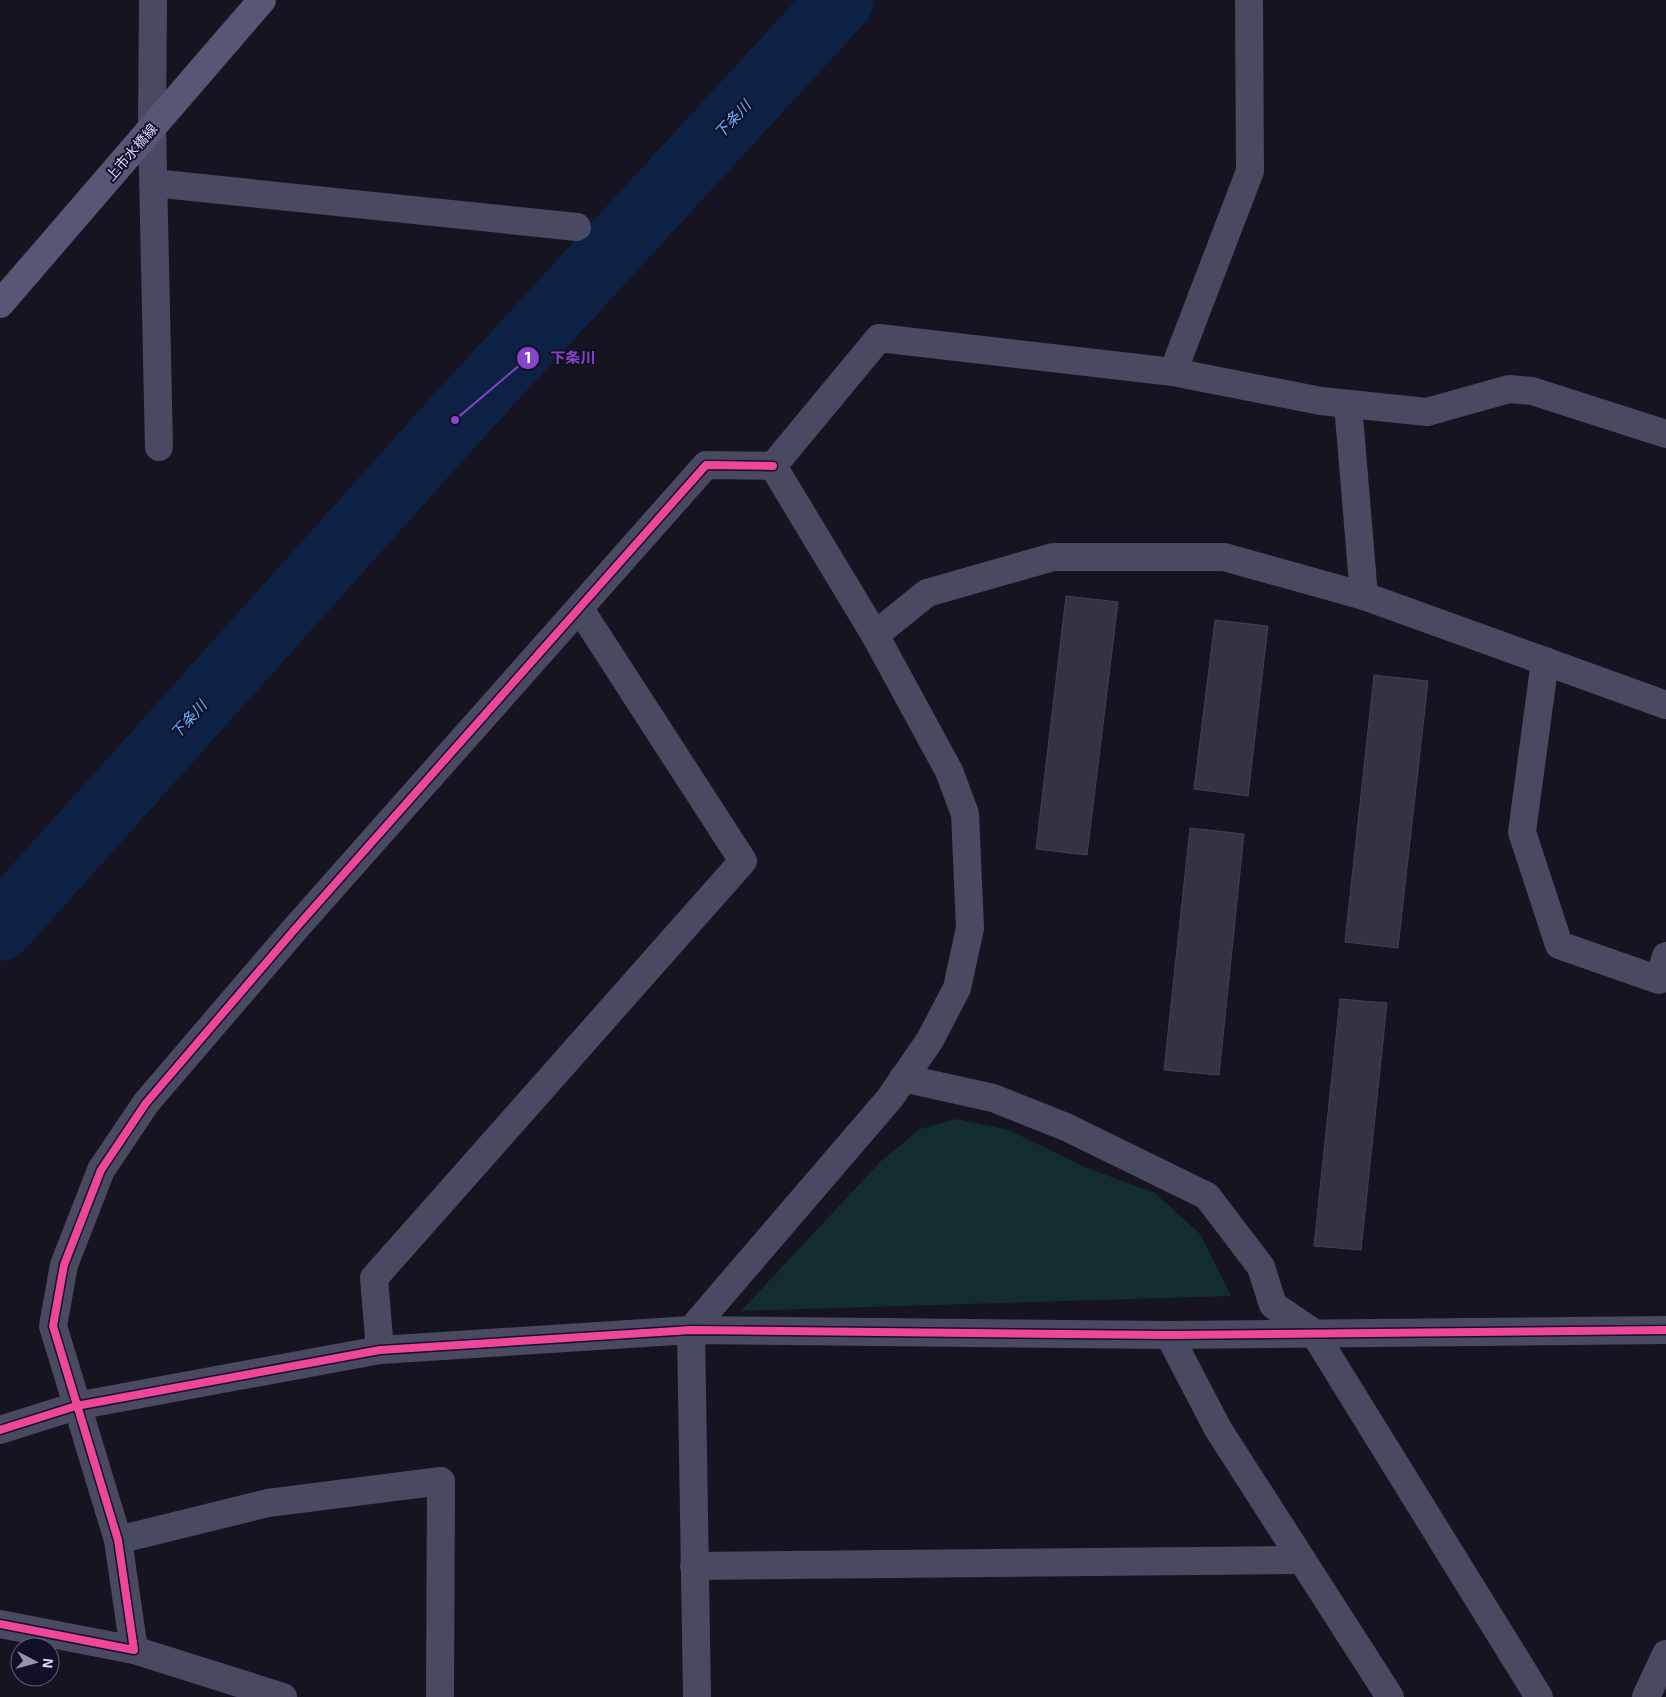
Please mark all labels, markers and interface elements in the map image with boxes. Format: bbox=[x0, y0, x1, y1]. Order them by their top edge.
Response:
water label: 下条川 bbox=[710, 95, 755, 142]
street label: 上市水橋線 bbox=[102, 120, 160, 184]
callout: 下条川 bbox=[516, 343, 606, 373]
text: 1 bbox=[525, 348, 531, 366]
text: 下条川 bbox=[550, 348, 596, 366]
water label: 下条川 bbox=[166, 695, 211, 742]
north arrow bbox=[10, 1637, 60, 1687]
text: N bbox=[39, 1657, 57, 1669]

